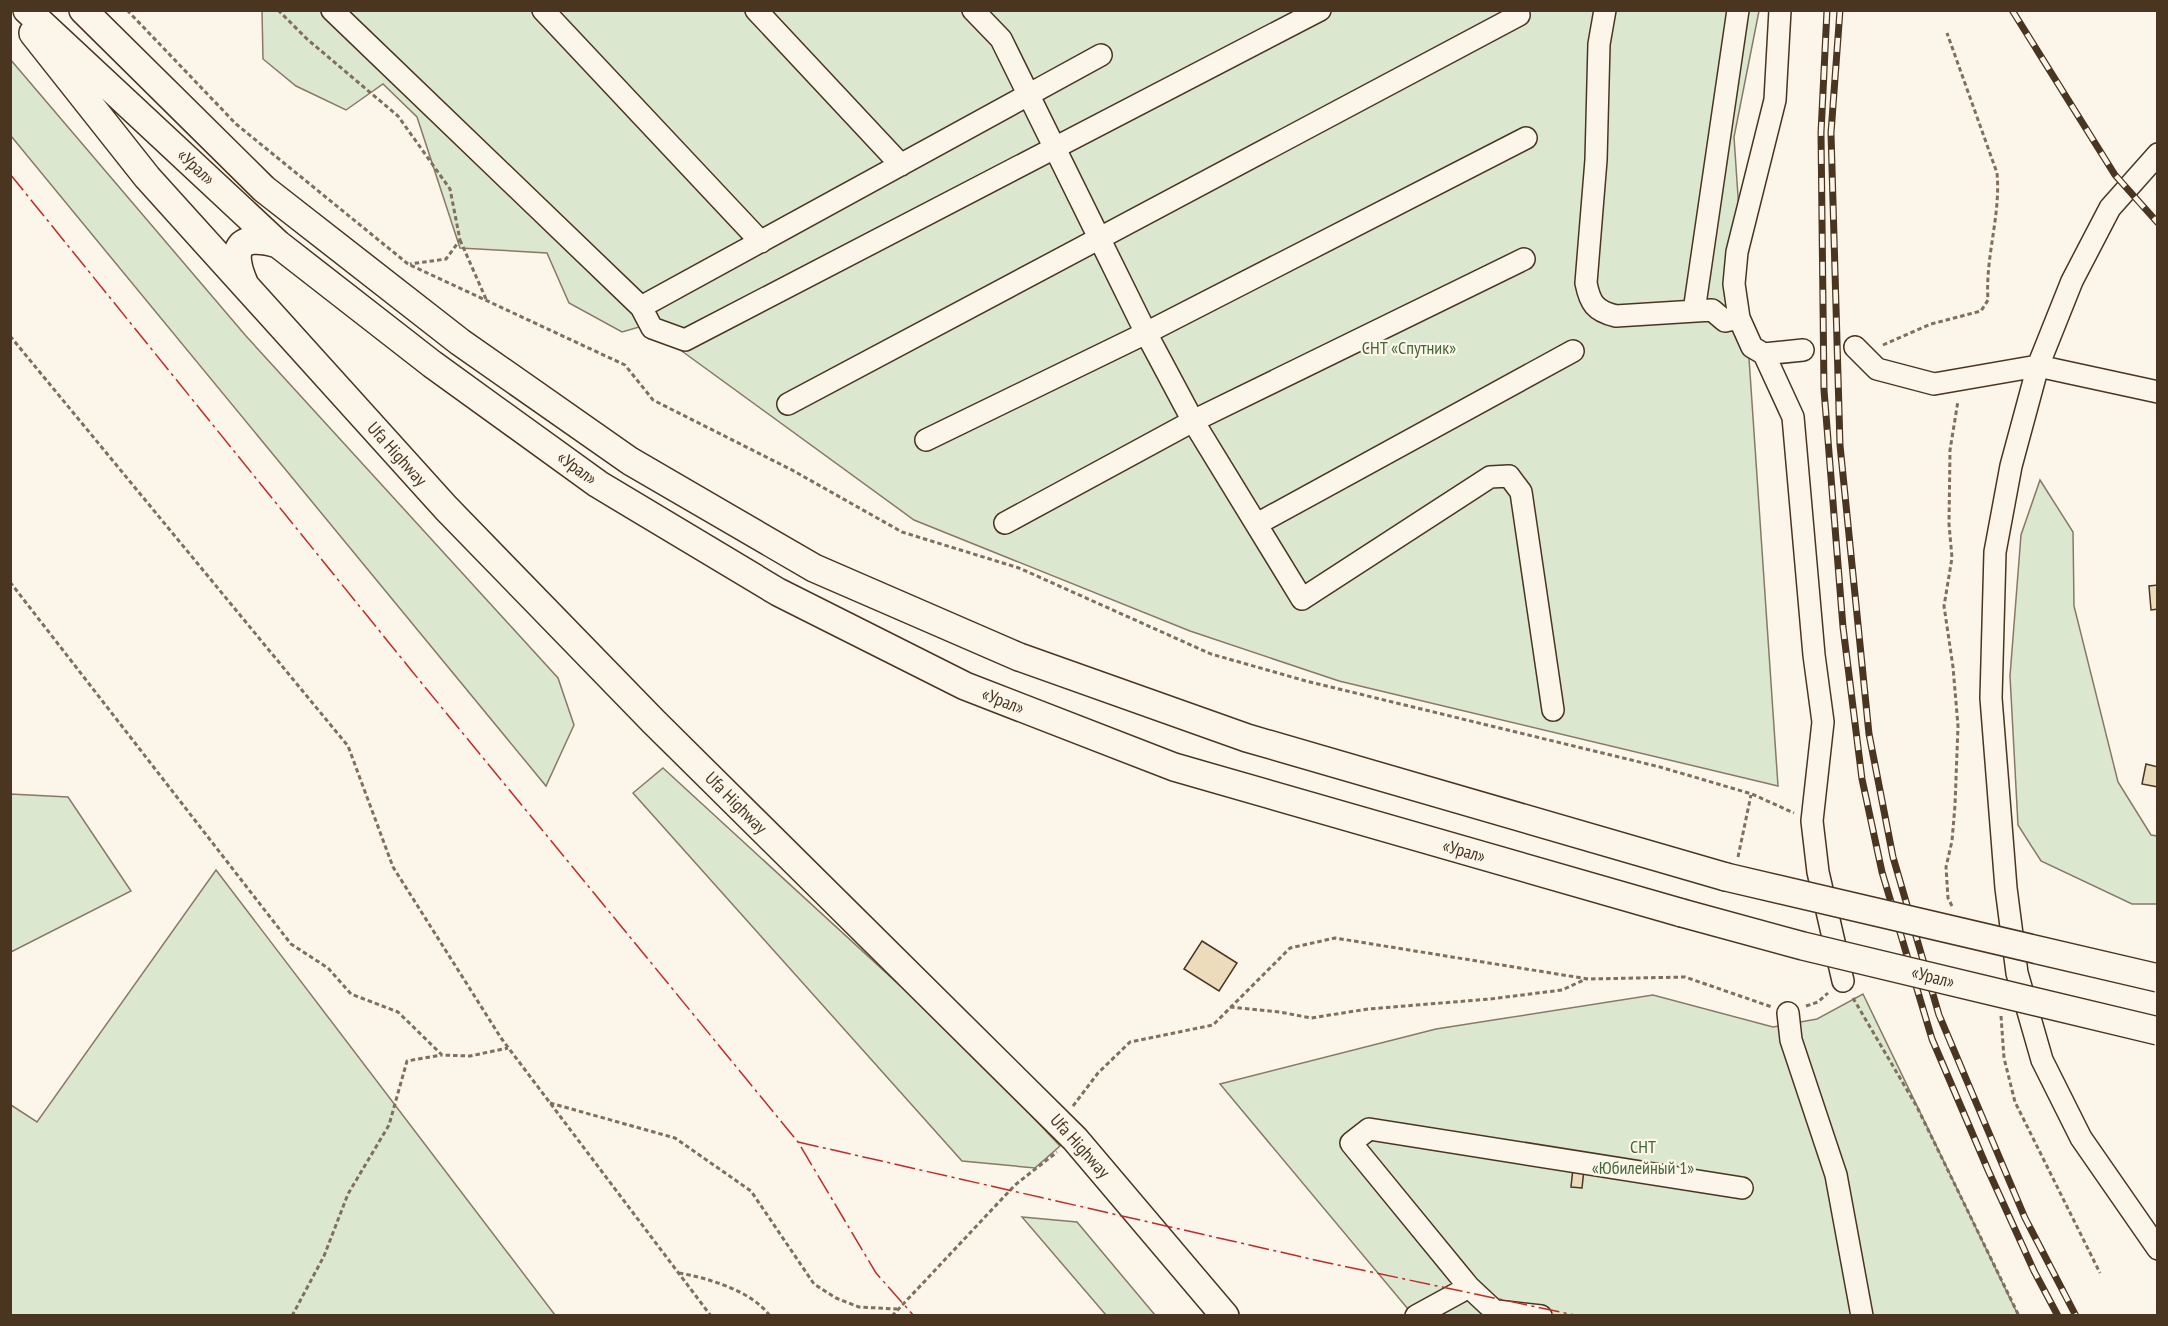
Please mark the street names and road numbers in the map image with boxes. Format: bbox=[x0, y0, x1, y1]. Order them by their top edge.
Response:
street label: «Урал» bbox=[173, 143, 220, 190]
street label: Ufa Highway bbox=[362, 417, 432, 491]
street label: «Урал» bbox=[553, 445, 602, 490]
street label: «Урал» bbox=[979, 682, 1028, 719]
street label: Ufa Highway bbox=[700, 767, 773, 839]
street label: «Урал» bbox=[1440, 833, 1488, 868]
street label: «Урал» bbox=[1909, 960, 1957, 993]
street label: Ufa Highway bbox=[1045, 1109, 1115, 1183]

